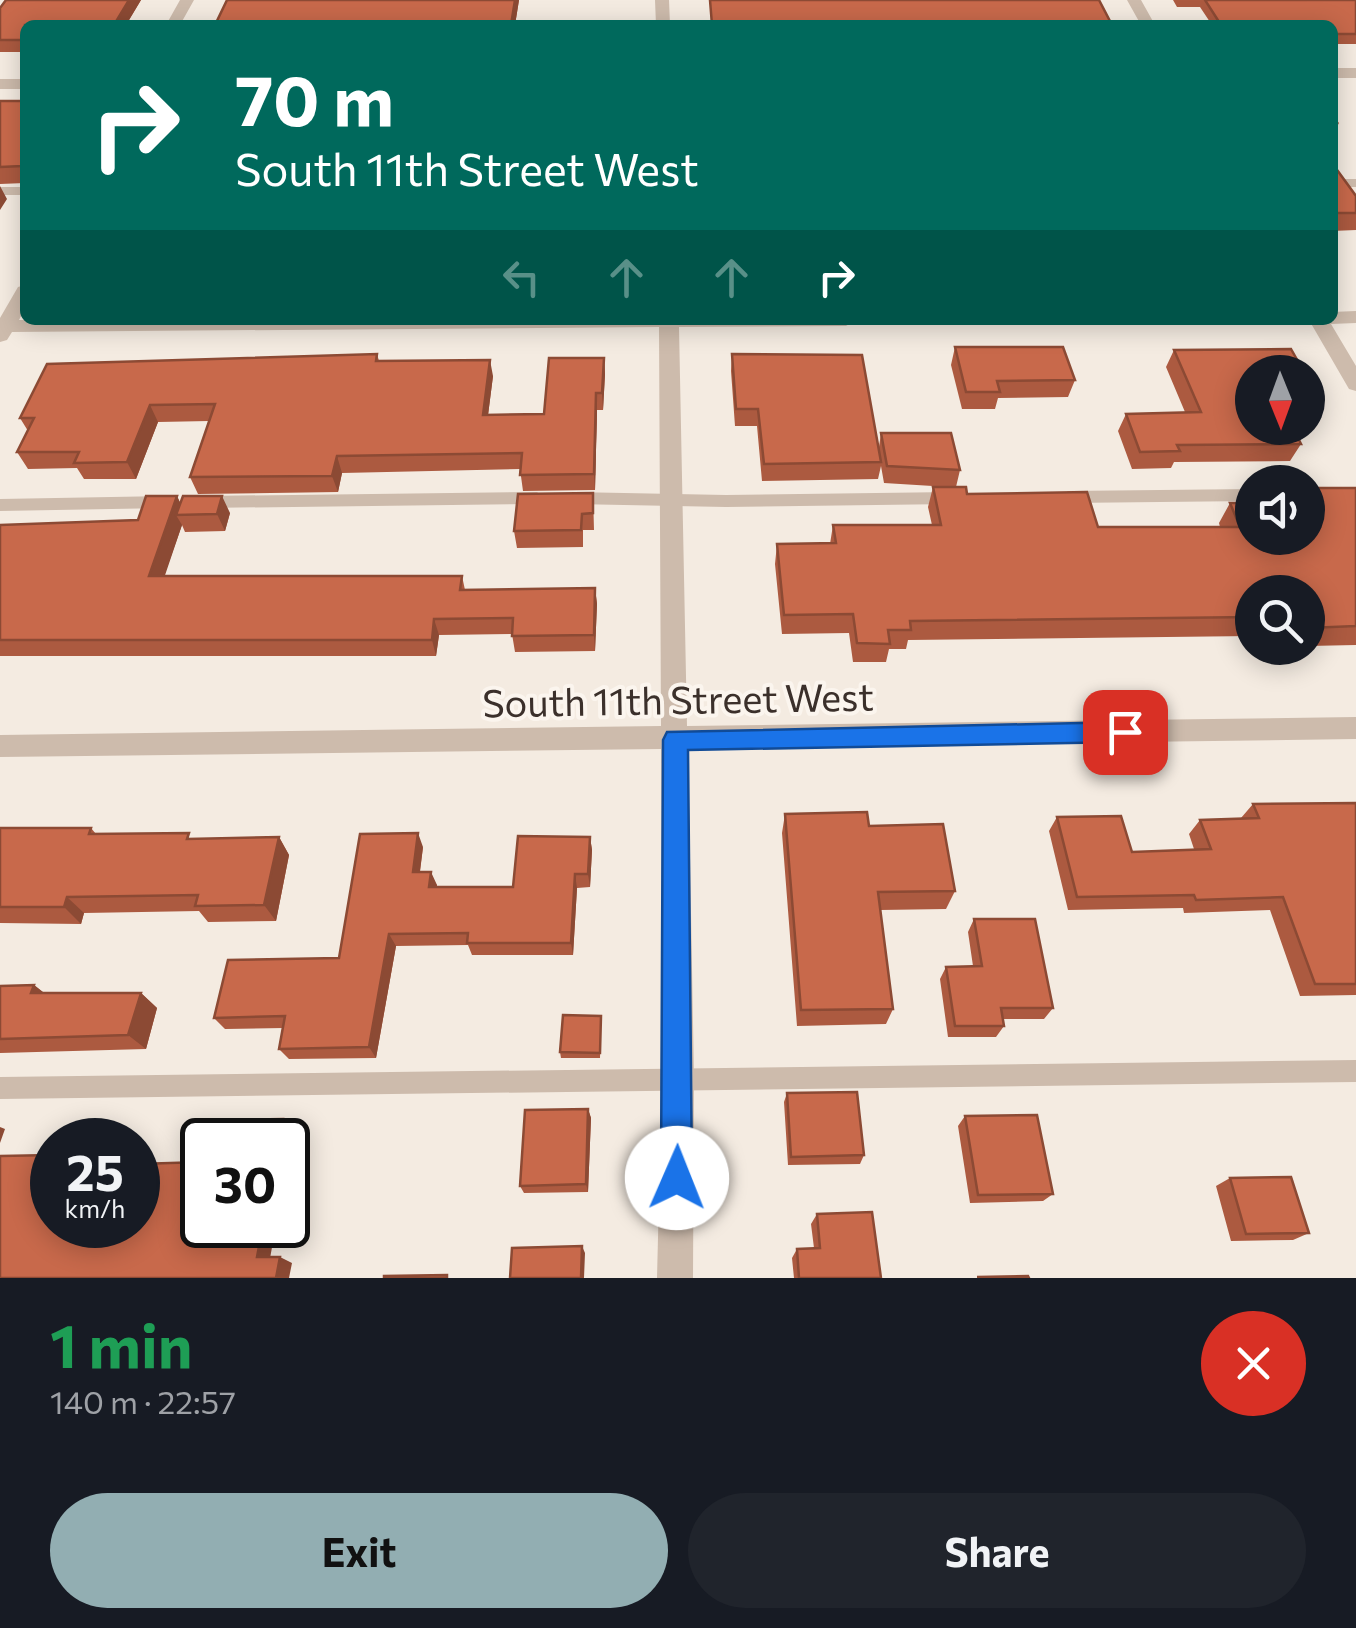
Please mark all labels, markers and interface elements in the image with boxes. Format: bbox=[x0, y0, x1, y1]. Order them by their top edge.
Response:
text: 70 m bbox=[235, 55, 394, 140]
icon: right bbox=[70, 60, 200, 190]
text: South 11th Street West bbox=[235, 140, 699, 195]
icon: left bbox=[494, 250, 549, 305]
icon: ahead bbox=[599, 250, 654, 305]
icon: ahead bbox=[704, 250, 759, 305]
icon: right bbox=[809, 250, 864, 305]
north arrow bbox=[1235, 355, 1325, 445]
map controls bbox=[1235, 355, 1325, 665]
button: sound bbox=[1235, 465, 1325, 555]
button: search bbox=[1235, 575, 1325, 665]
street label: South 11th Street West bbox=[482, 672, 874, 725]
pin bbox=[1083, 690, 1168, 775]
icon: arrive bbox=[1098, 705, 1153, 760]
speed limit sign: 30 bbox=[180, 1118, 310, 1248]
position arrow bbox=[625, 1126, 729, 1230]
text: 25 bbox=[66, 1140, 124, 1201]
text: km/h bbox=[65, 1193, 125, 1223]
text: 1 min bbox=[50, 1307, 192, 1380]
button: close bbox=[1201, 1311, 1306, 1416]
text: 140 m · 22:57 bbox=[50, 1381, 236, 1421]
button: Exit bbox=[50, 1493, 668, 1608]
button: Share bbox=[688, 1493, 1306, 1608]

